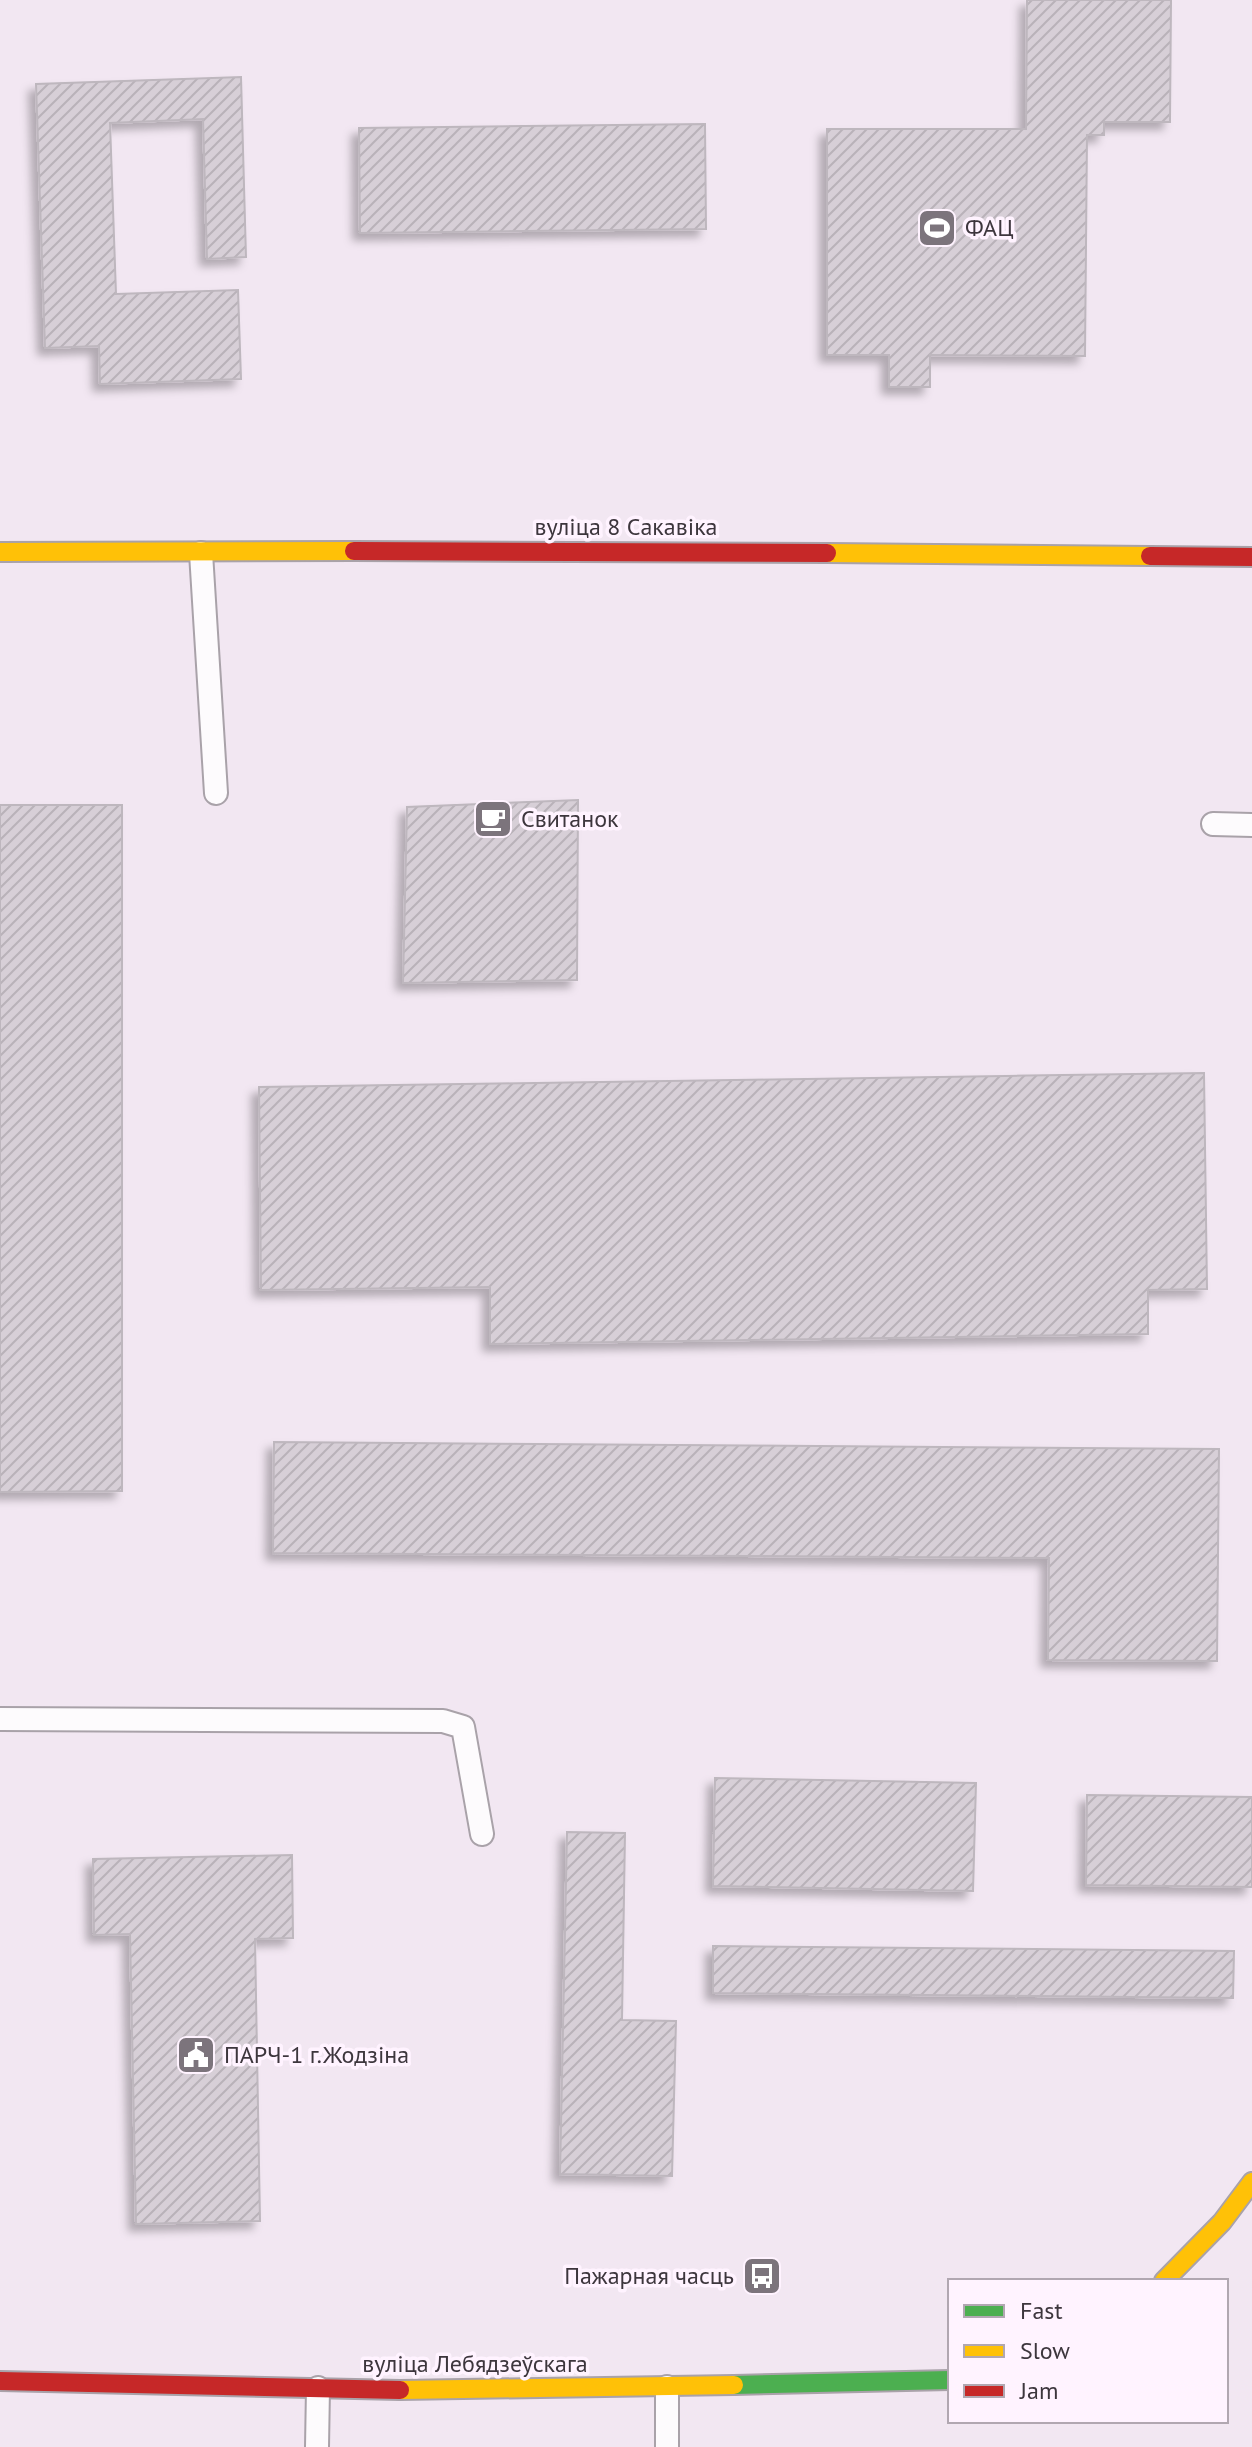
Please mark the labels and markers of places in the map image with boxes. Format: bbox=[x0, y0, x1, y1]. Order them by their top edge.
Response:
sports icon: ФАЦ bbox=[916, 207, 958, 249]
place label: ФАЦ bbox=[965, 212, 1014, 243]
cafe icon: Свитанок bbox=[472, 798, 514, 840]
place label: Свитанок bbox=[521, 803, 619, 834]
public building icon: ПАРЧ-1 г.Жодзіна bbox=[175, 2034, 217, 2076]
place label: ПАРЧ-1 г.Жодзіна bbox=[224, 2039, 409, 2070]
bus stop icon: Пажарная часць bbox=[741, 2255, 783, 2297]
place label: Пажарная часць bbox=[564, 2260, 734, 2291]

